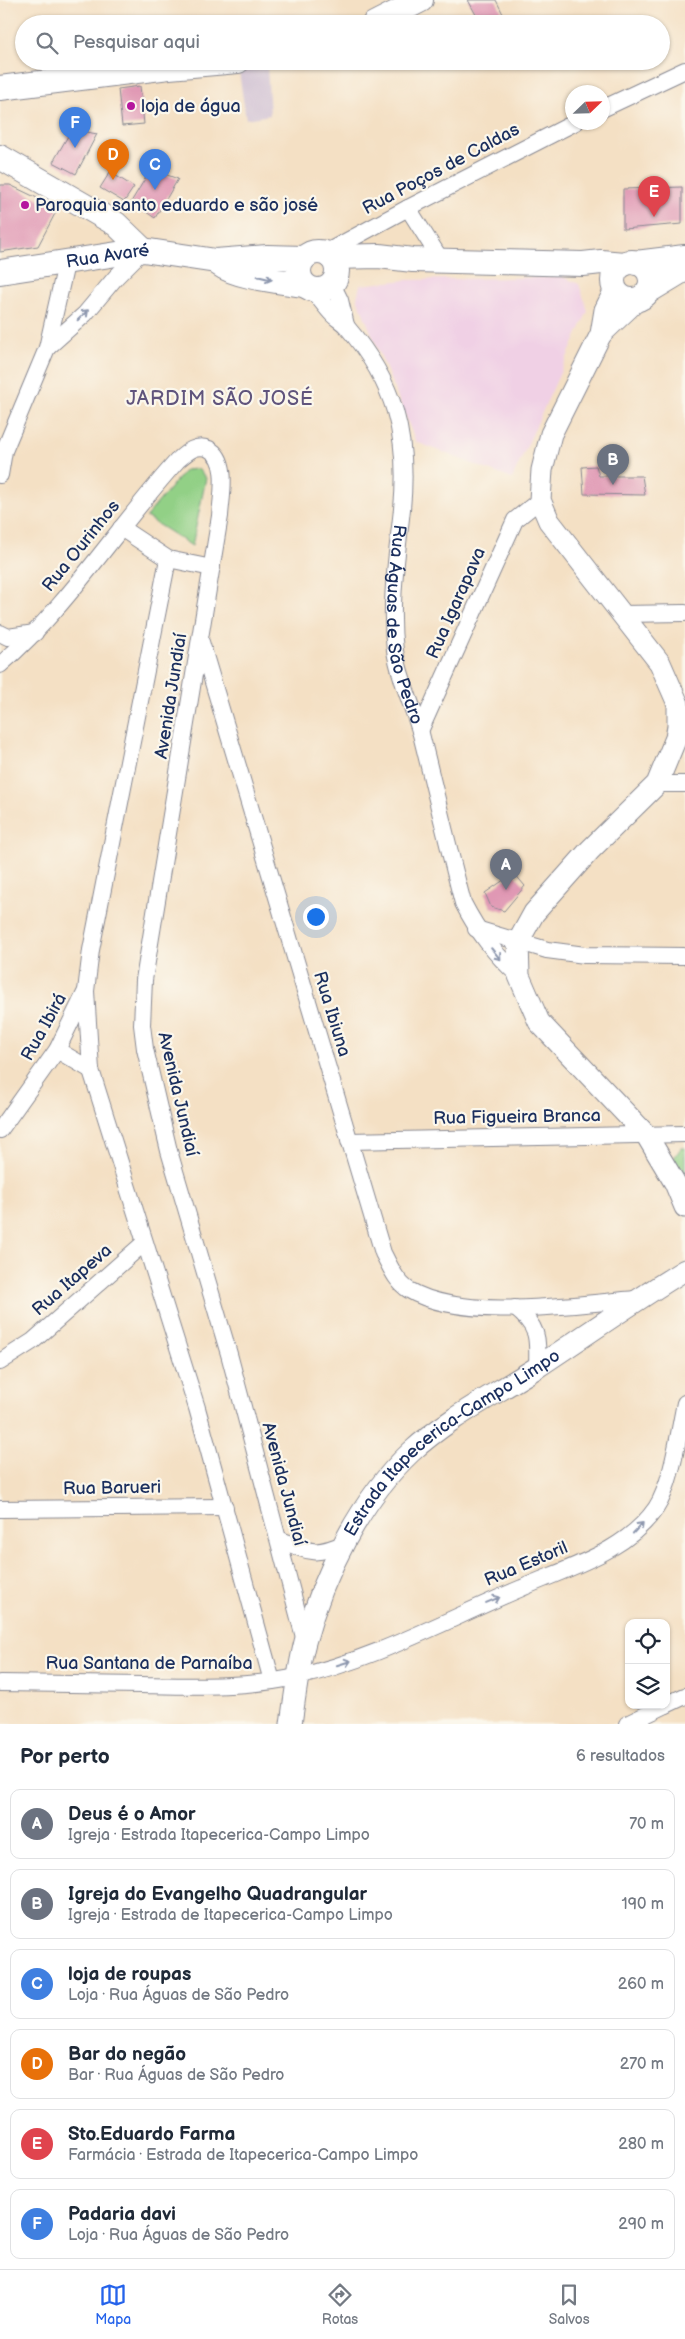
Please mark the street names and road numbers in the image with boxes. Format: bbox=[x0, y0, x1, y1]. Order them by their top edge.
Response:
street label: Rua Poços de Caldas bbox=[359, 119, 523, 219]
street label: Rua Avaré bbox=[65, 239, 151, 272]
street label: Rua Ourinhos bbox=[38, 496, 124, 596]
street label: Rua Águas de São Pedro bbox=[382, 523, 428, 727]
street label: Rua Igarapava bbox=[422, 544, 490, 662]
street label: Avenida Jundiaí bbox=[151, 631, 191, 760]
street label: Rua Ibiuna bbox=[309, 969, 355, 1059]
street label: Rua Ibirá bbox=[17, 989, 71, 1065]
street label: Avenida Jundiaí bbox=[153, 1030, 203, 1159]
street label: Rua Figueira Branca bbox=[433, 1105, 601, 1129]
street label: Rua Itapeva bbox=[28, 1240, 116, 1320]
street label: Estrada Itapecerica-Campo Limpo bbox=[339, 1345, 564, 1540]
street label: Avenida Jundiaí bbox=[257, 1420, 311, 1549]
street label: Rua Barueri bbox=[63, 1477, 161, 1499]
street label: Rua Estoril bbox=[481, 1537, 571, 1591]
street label: Rua Santana de Parnaíba bbox=[45, 1653, 253, 1674]

